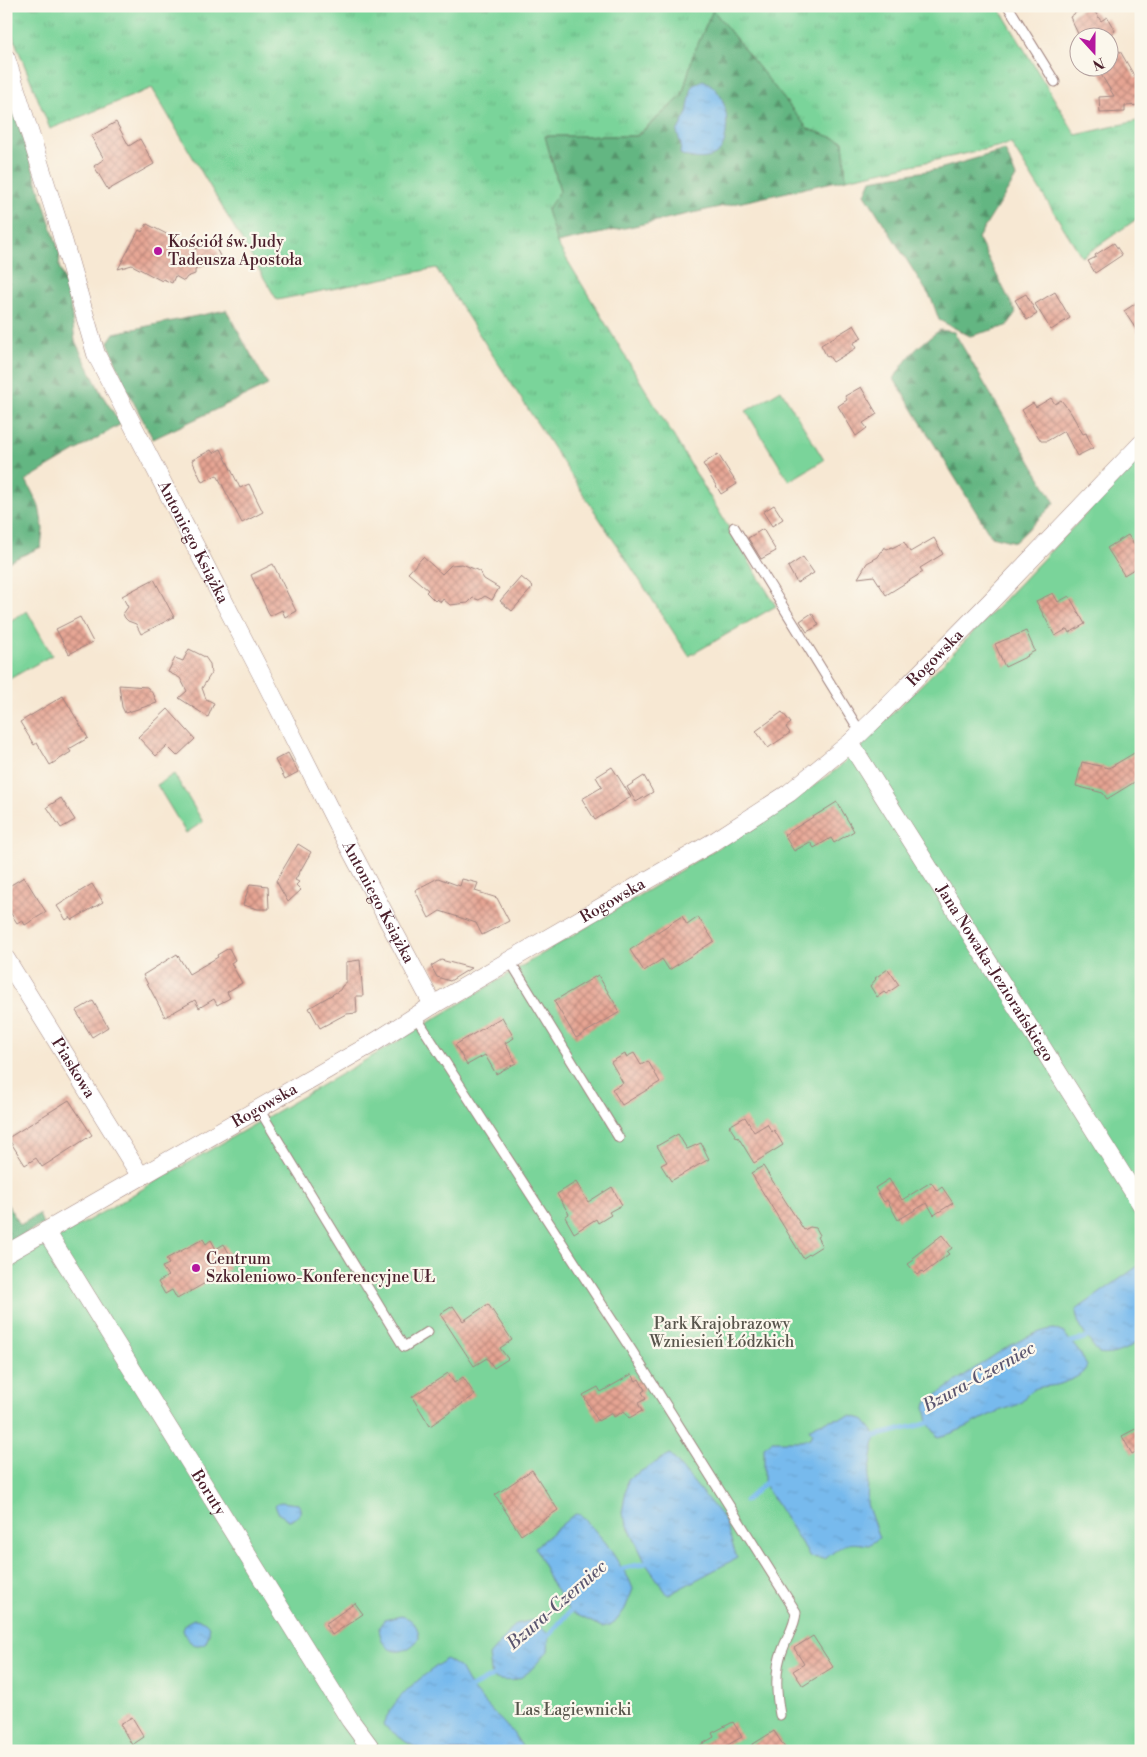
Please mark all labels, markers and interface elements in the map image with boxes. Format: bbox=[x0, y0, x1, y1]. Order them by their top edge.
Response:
north arrow bbox=[1070, 28, 1120, 78]
text: N bbox=[1090, 53, 1107, 74]
place label: Kościół św. Judy Tadeusza Apostoła bbox=[168, 232, 303, 270]
marker: Kościół św. Judy Tadeusza Apostoła bbox=[152, 245, 164, 257]
street label: Antoniego Książka bbox=[153, 476, 234, 607]
street label: Rogowska bbox=[903, 625, 968, 691]
street label: Antoniego Książka bbox=[337, 837, 419, 967]
street label: Rogowska bbox=[576, 873, 650, 927]
street label: Jana Nowaka-Jeziorańskiego bbox=[931, 880, 1059, 1065]
street label: Piaskowa bbox=[47, 1034, 100, 1103]
street label: Rogowska bbox=[228, 1078, 301, 1132]
place label: Centrum Szkoleniowo-Konferencyjne UŁ bbox=[206, 1249, 435, 1287]
marker: Centrum Szkoleniowo-Konferencyjne UŁ bbox=[190, 1262, 202, 1274]
park label: Park Krajobrazowy Wzniesień Łódzkich bbox=[649, 1314, 795, 1352]
water label: Bzura-Czerniec bbox=[918, 1336, 1040, 1418]
street label: Boruty bbox=[186, 1465, 230, 1519]
water label: Bzura-Czerniec bbox=[501, 1555, 612, 1655]
park label: Las Łagiewnicki bbox=[515, 1700, 631, 1720]

